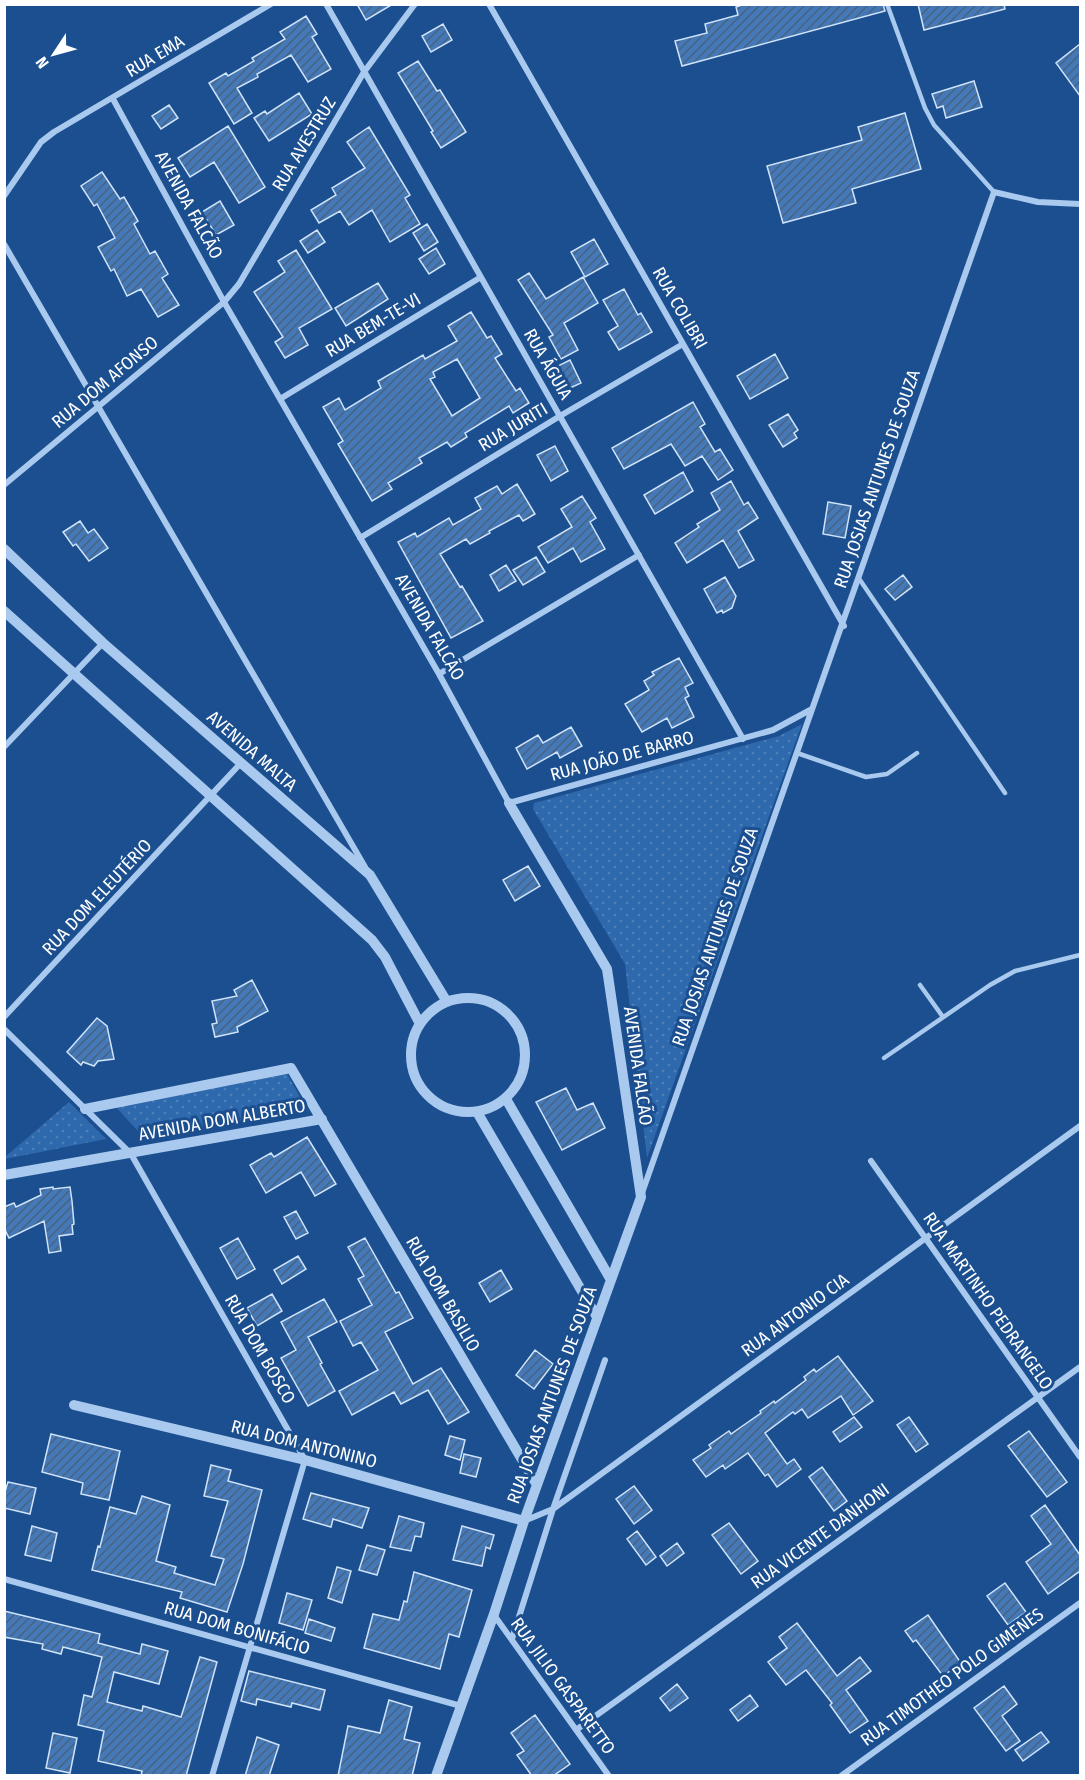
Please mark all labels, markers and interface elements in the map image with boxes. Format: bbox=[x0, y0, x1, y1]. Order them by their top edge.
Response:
north arrow bbox=[24, 24, 84, 84]
street label: RUA EMA bbox=[122, 30, 189, 82]
text: N bbox=[32, 53, 53, 72]
street label: RUA AVESTRUZ bbox=[267, 93, 341, 195]
street label: AVENIDA FALCÃO bbox=[150, 147, 228, 263]
street label: RUA COLIBRI bbox=[648, 263, 712, 353]
street label: RUA BEM-TE-VI bbox=[321, 288, 425, 362]
street label: RUA ÁGUIA bbox=[519, 324, 578, 404]
street label: RUA DOM AFONSO bbox=[47, 331, 163, 433]
street label: RUA JOSIAS ANTUNES DE SOUZA bbox=[829, 366, 925, 591]
street label: RUA JURITI bbox=[474, 398, 552, 456]
street label: AVENIDA FALCÃO bbox=[391, 570, 469, 684]
street label: AVENIDA MALTA bbox=[202, 706, 302, 796]
street label: RUA JOÃO DE BARRO bbox=[548, 726, 696, 786]
street label: RUA JOSIAS ANTUNES DE SOUZA bbox=[667, 824, 763, 1049]
street label: RUA DOM ELEUTÉRIO bbox=[37, 834, 156, 960]
street label: AVENIDA FALCÃO bbox=[619, 1005, 657, 1127]
street label: AVENIDA DOM ALBERTO bbox=[137, 1094, 307, 1146]
street label: RUA MARTINHO PEDRANGELO bbox=[918, 1208, 1058, 1394]
street label: RUA DOM BASILIO bbox=[401, 1233, 485, 1355]
street label: RUA ANTONIO CIA bbox=[737, 1268, 854, 1361]
street label: RUA JOSIAS ANTUNES DE SOUZA bbox=[502, 1283, 602, 1507]
street label: RUA DOM BOSCO bbox=[220, 1290, 300, 1408]
street label: RUA DOM ANTONINO bbox=[229, 1415, 379, 1473]
street label: RUA VICENTE DANHONI bbox=[746, 1478, 894, 1594]
street label: RUA DOM BONIFÁCIO bbox=[162, 1596, 313, 1659]
street label: RUA TIMOTHEO POLO GIMENES bbox=[856, 1603, 1048, 1751]
street label: RUA JILIO GASPARETTO bbox=[506, 1613, 620, 1759]

